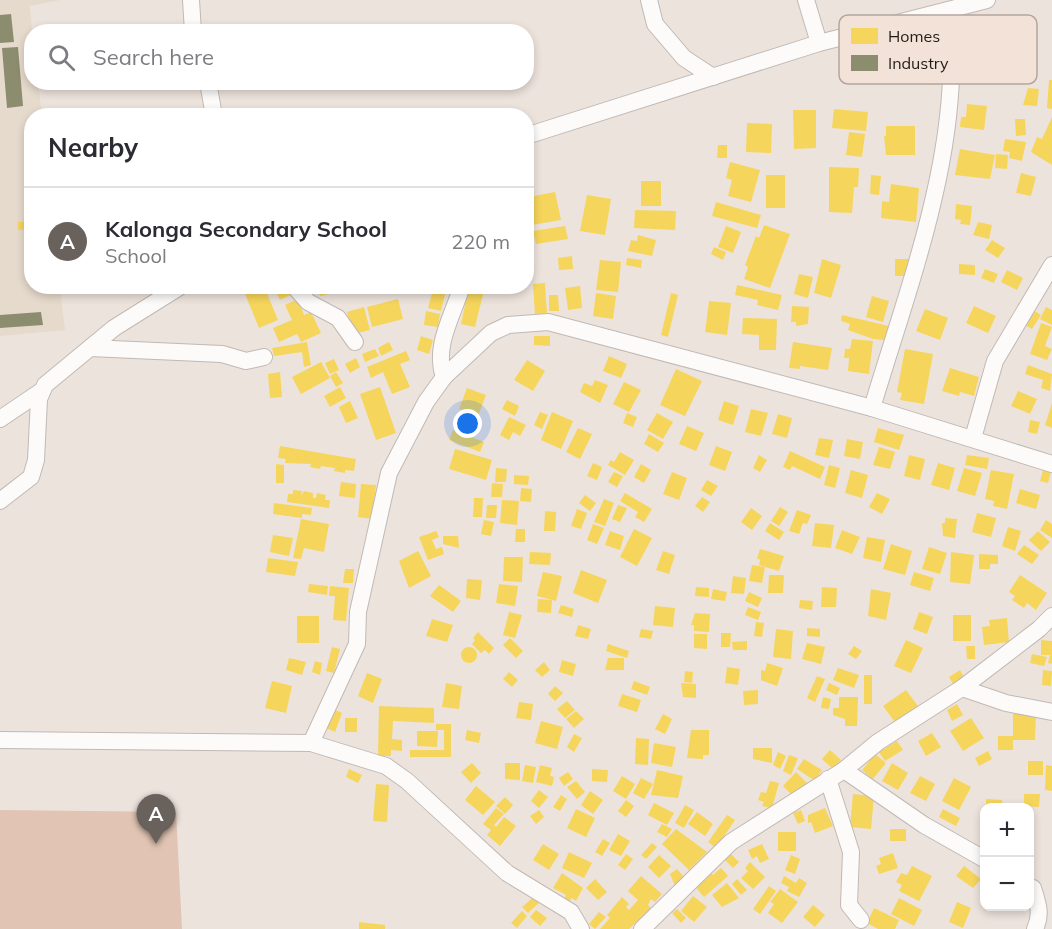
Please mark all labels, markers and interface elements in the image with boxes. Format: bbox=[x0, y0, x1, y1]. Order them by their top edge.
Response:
legend bbox=[839, 15, 1037, 84]
search box bbox=[24, 24, 534, 90]
text: Homes bbox=[888, 26, 940, 46]
icon: search bbox=[45, 41, 78, 74]
text: Search here bbox=[93, 43, 214, 71]
text: Industry bbox=[888, 53, 949, 73]
text: Nearby bbox=[48, 131, 138, 164]
text: Kalonga Secondary School bbox=[105, 215, 387, 243]
text: A bbox=[60, 229, 75, 254]
text: 220 m bbox=[451, 229, 510, 254]
text: School bbox=[105, 243, 167, 268]
your location bbox=[453, 409, 482, 438]
pin: A bbox=[136, 794, 176, 844]
map controls bbox=[980, 803, 1034, 911]
button: + bbox=[980, 803, 1034, 857]
button: − bbox=[980, 857, 1034, 911]

